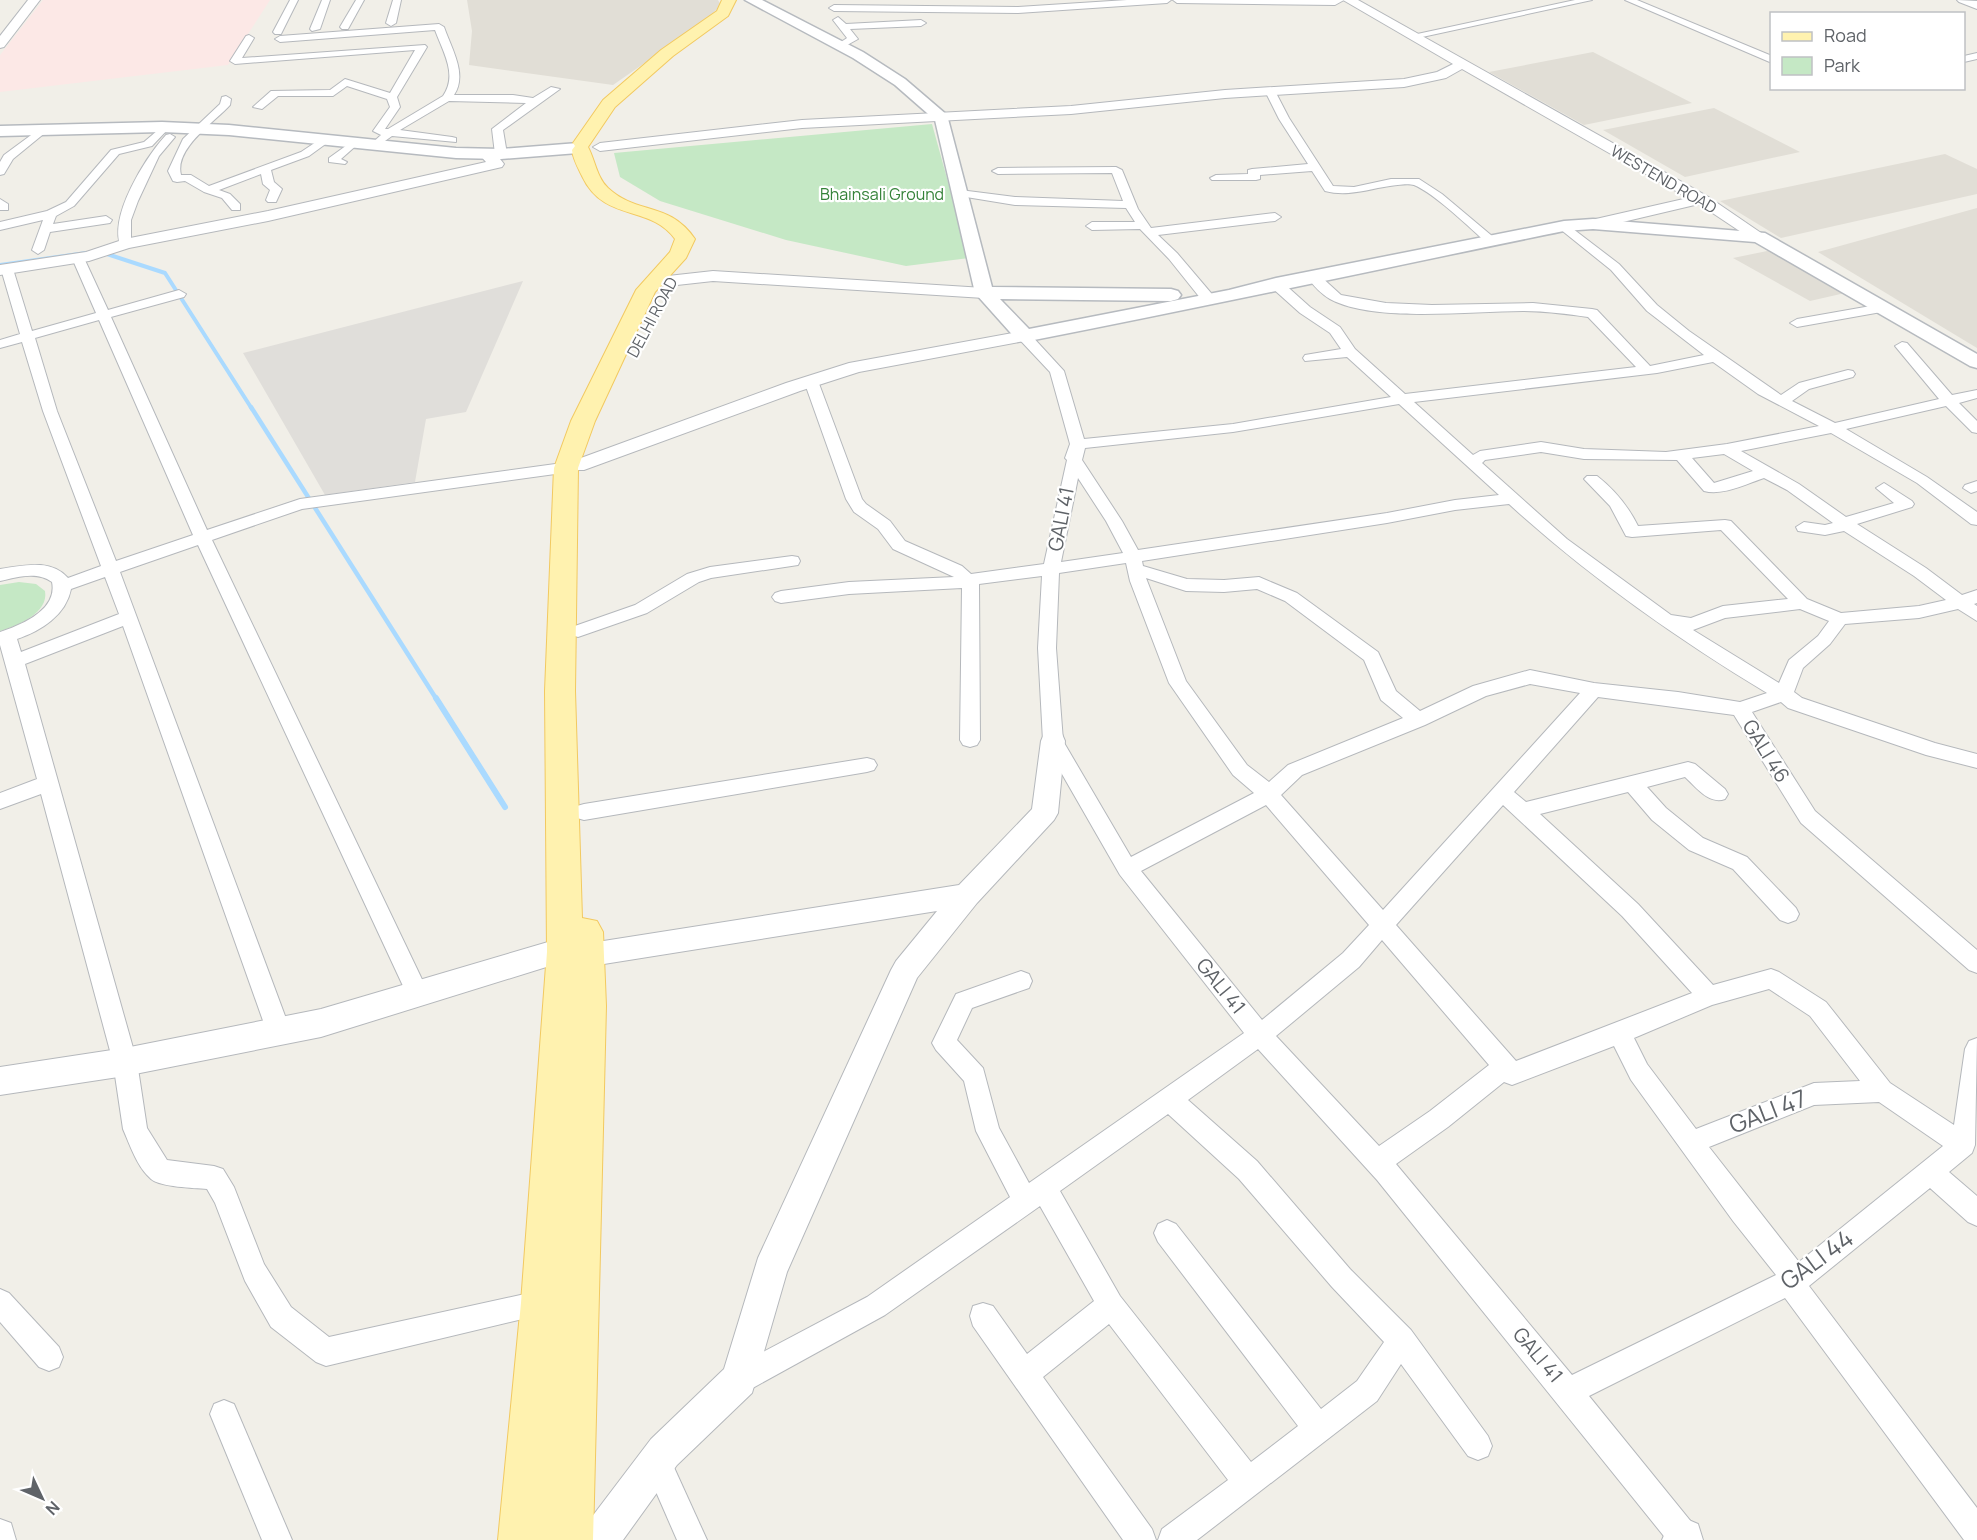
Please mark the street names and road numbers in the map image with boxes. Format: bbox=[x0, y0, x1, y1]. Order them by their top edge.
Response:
street label: WESTEND ROAD bbox=[1607, 140, 1721, 218]
street label: DELHI ROAD bbox=[622, 273, 683, 361]
street label: GALI 41 bbox=[1041, 485, 1080, 553]
street label: GALI 46 bbox=[1737, 714, 1796, 787]
street label: GALI 41 bbox=[1190, 952, 1252, 1019]
street label: GALI 47 bbox=[1724, 1081, 1811, 1140]
street label: GALI 44 bbox=[1773, 1221, 1859, 1296]
street label: GALI 41 bbox=[1507, 1321, 1570, 1388]

